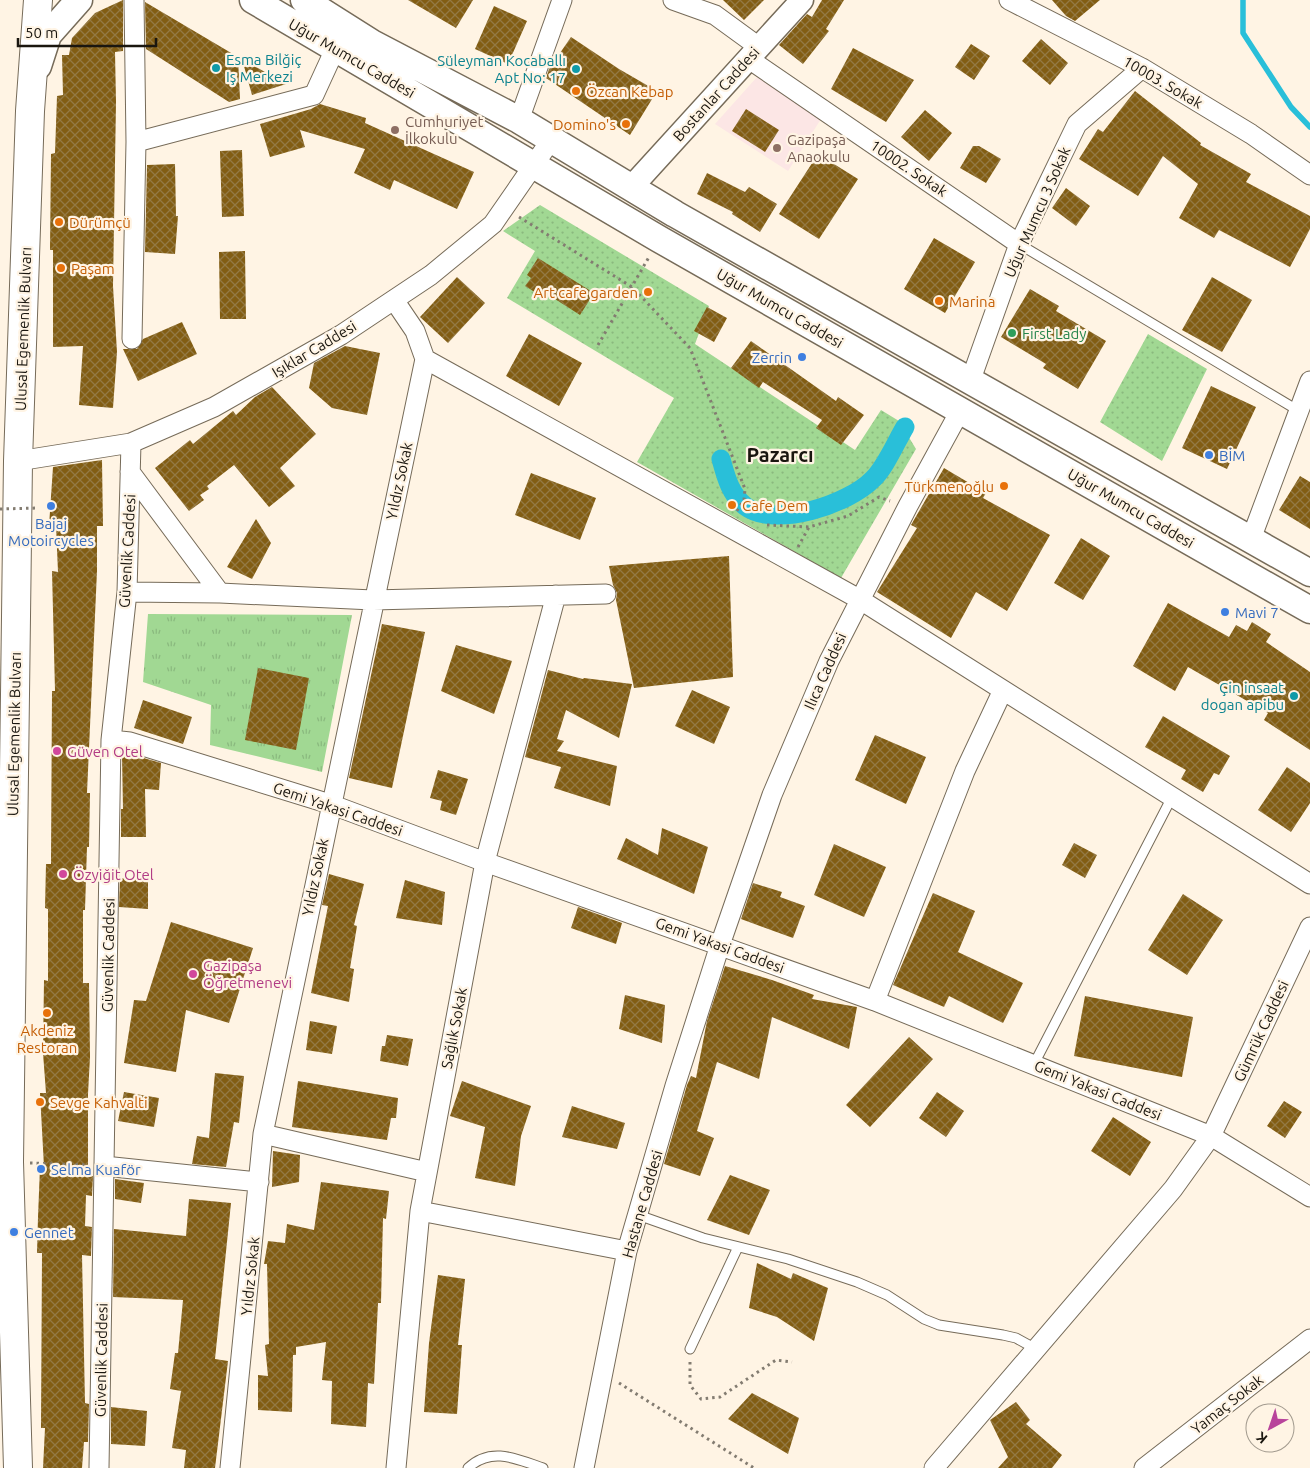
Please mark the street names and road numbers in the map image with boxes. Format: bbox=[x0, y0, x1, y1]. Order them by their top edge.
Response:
street label: Uğur Mumcu Caddesi bbox=[286, 15, 418, 101]
street label: Bostanlar Caddesi bbox=[669, 43, 763, 145]
street label: 10003. Sokak bbox=[1120, 52, 1206, 112]
street label: 10002. Sokak bbox=[867, 136, 951, 200]
street label: Uğur Mumcu 3 Sokak bbox=[1000, 144, 1074, 280]
street label: Ulusal Egemenlik Bulvarı bbox=[12, 247, 34, 411]
street label: Uğur Mumcu Caddesi bbox=[714, 265, 846, 351]
street label: Işıklar Caddesi bbox=[269, 317, 359, 381]
street label: Yıldız Sokak bbox=[382, 440, 416, 521]
street label: Uğur Mumcu Caddesi bbox=[1065, 465, 1197, 551]
street label: Güvenlik Caddesi bbox=[116, 494, 138, 608]
street label: Ilıca Caddesi bbox=[800, 630, 850, 712]
street label: Ulusal Egemenlik Bulvarı bbox=[4, 652, 24, 816]
street label: Gemi Yakasi Caddesi bbox=[271, 779, 405, 839]
street label: Yıldız Sokak bbox=[298, 836, 332, 917]
street label: Güvenlik Caddesi bbox=[99, 898, 117, 1012]
street label: Gemi Yakasi Caddesi bbox=[653, 914, 787, 976]
street label: Gümrük Caddesi bbox=[1230, 978, 1292, 1084]
street label: Sağlık Sokak bbox=[438, 986, 470, 1070]
street label: Gemi Yakasi Caddesi bbox=[1032, 1057, 1164, 1123]
street label: Hastane Caddesi bbox=[618, 1148, 666, 1260]
street label: Yıldız Sokak bbox=[237, 1235, 263, 1316]
street label: Güvenlik Caddesi bbox=[92, 1303, 110, 1417]
street label: Yamaç Sokak bbox=[1188, 1370, 1267, 1437]

